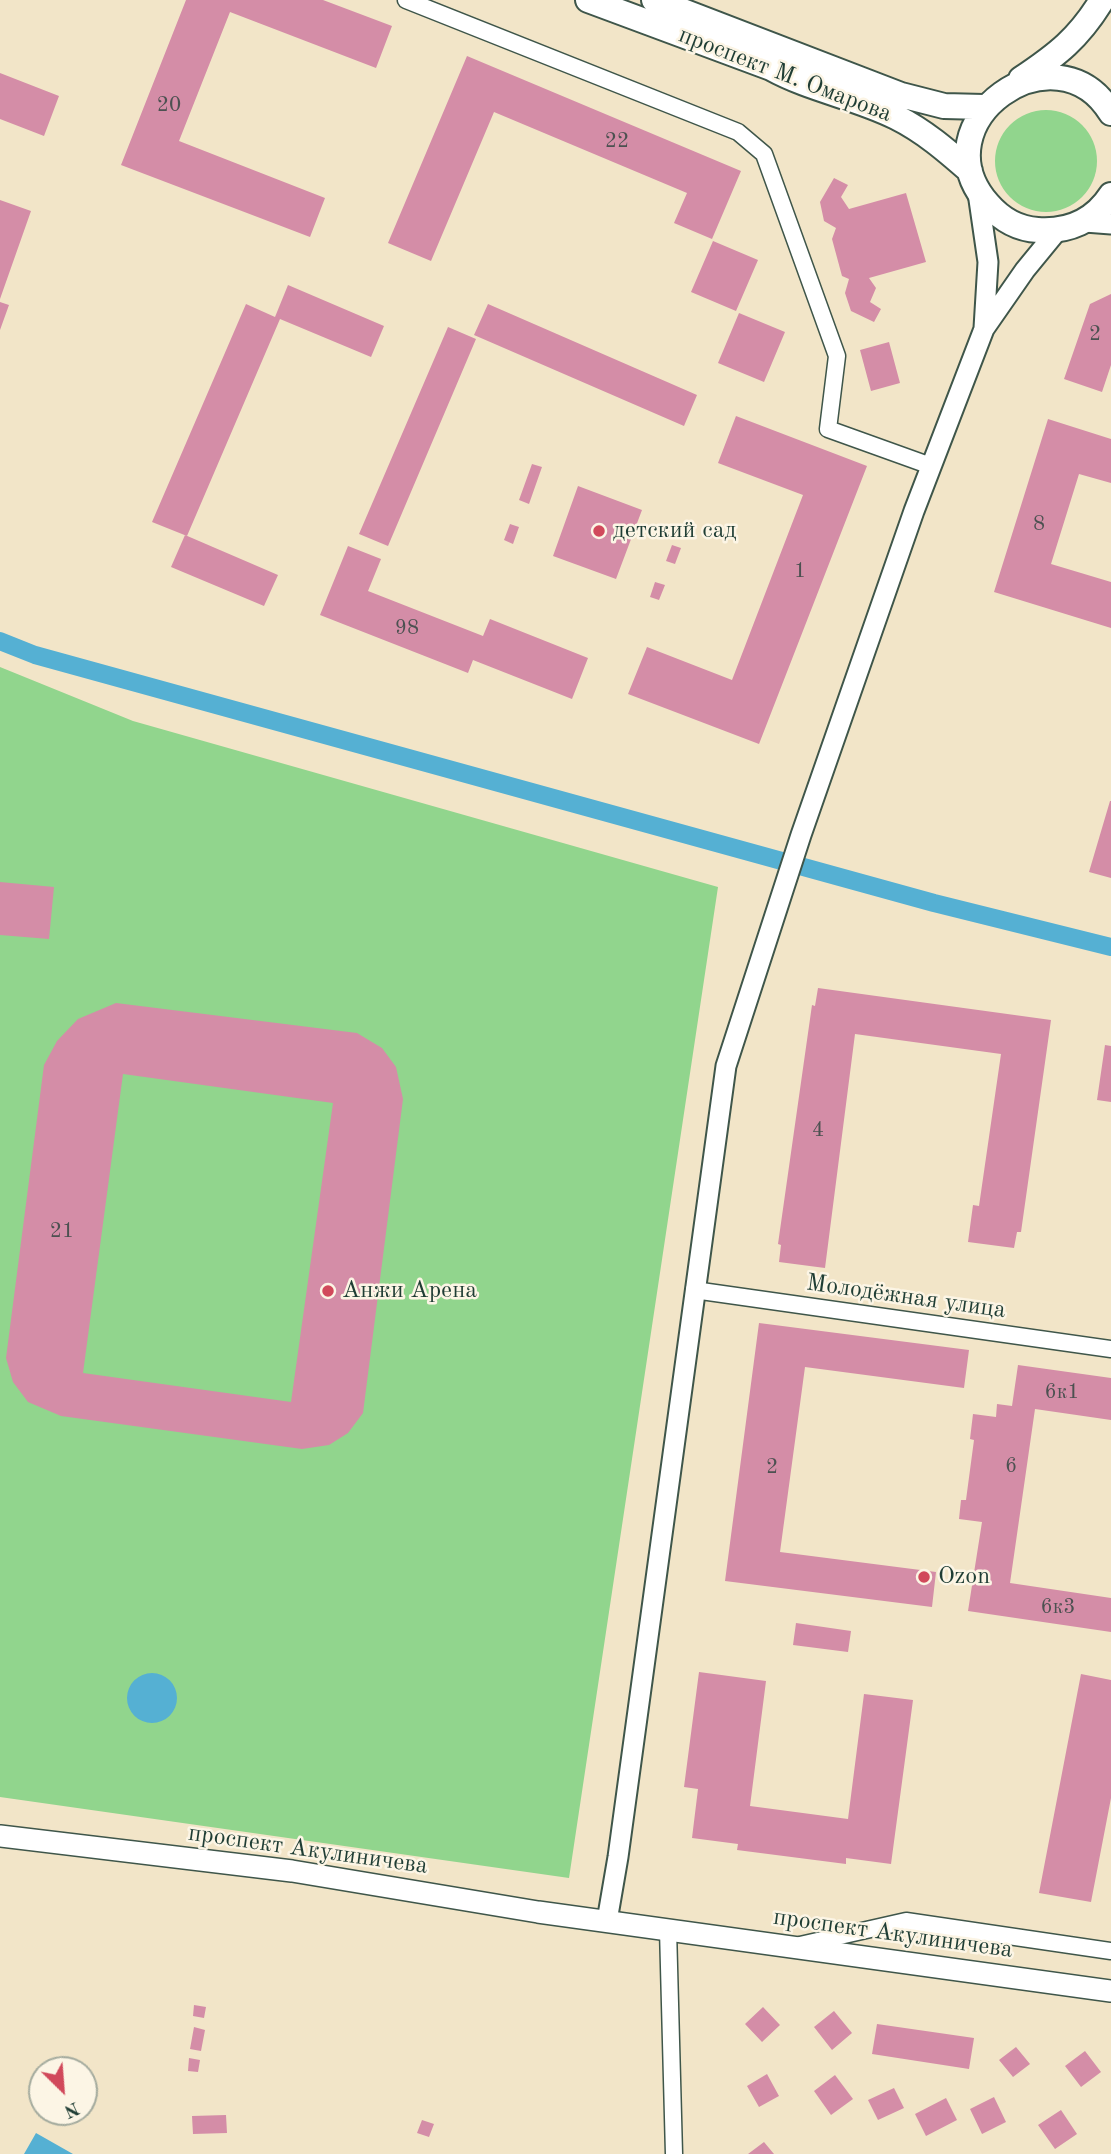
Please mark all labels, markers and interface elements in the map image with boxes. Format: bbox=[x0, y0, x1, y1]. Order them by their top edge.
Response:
street label: проспект М. Омарова bbox=[674, 21, 896, 129]
house number: 20 bbox=[157, 92, 181, 118]
house number: 22 bbox=[605, 128, 629, 154]
house number: 2 bbox=[1089, 321, 1101, 347]
house number: 8 bbox=[1033, 511, 1045, 537]
place label: детский сад bbox=[613, 517, 736, 545]
marker: детский сад bbox=[591, 523, 607, 539]
house number: 1 bbox=[794, 558, 806, 584]
house number: 98 bbox=[395, 615, 419, 641]
house number: 4 bbox=[812, 1117, 824, 1143]
house number: 21 bbox=[50, 1218, 74, 1244]
street label: Молодёжная улица bbox=[804, 1269, 1008, 1325]
place label: Анжи Арена bbox=[342, 1277, 477, 1305]
marker: Анжи Арена bbox=[320, 1283, 336, 1299]
house number: 6к1 bbox=[1045, 1379, 1079, 1405]
house number: 6 bbox=[1005, 1453, 1017, 1479]
house number: 2 bbox=[766, 1454, 778, 1480]
place label: Ozon bbox=[938, 1563, 990, 1591]
marker: Ozon bbox=[916, 1569, 932, 1585]
house number: 6к3 bbox=[1041, 1594, 1075, 1620]
street label: проспект Акулиничева bbox=[186, 1819, 430, 1881]
street label: проспект Акулиничева bbox=[771, 1903, 1015, 1965]
north arrow bbox=[28, 2056, 98, 2126]
text: N bbox=[61, 2097, 82, 2120]

